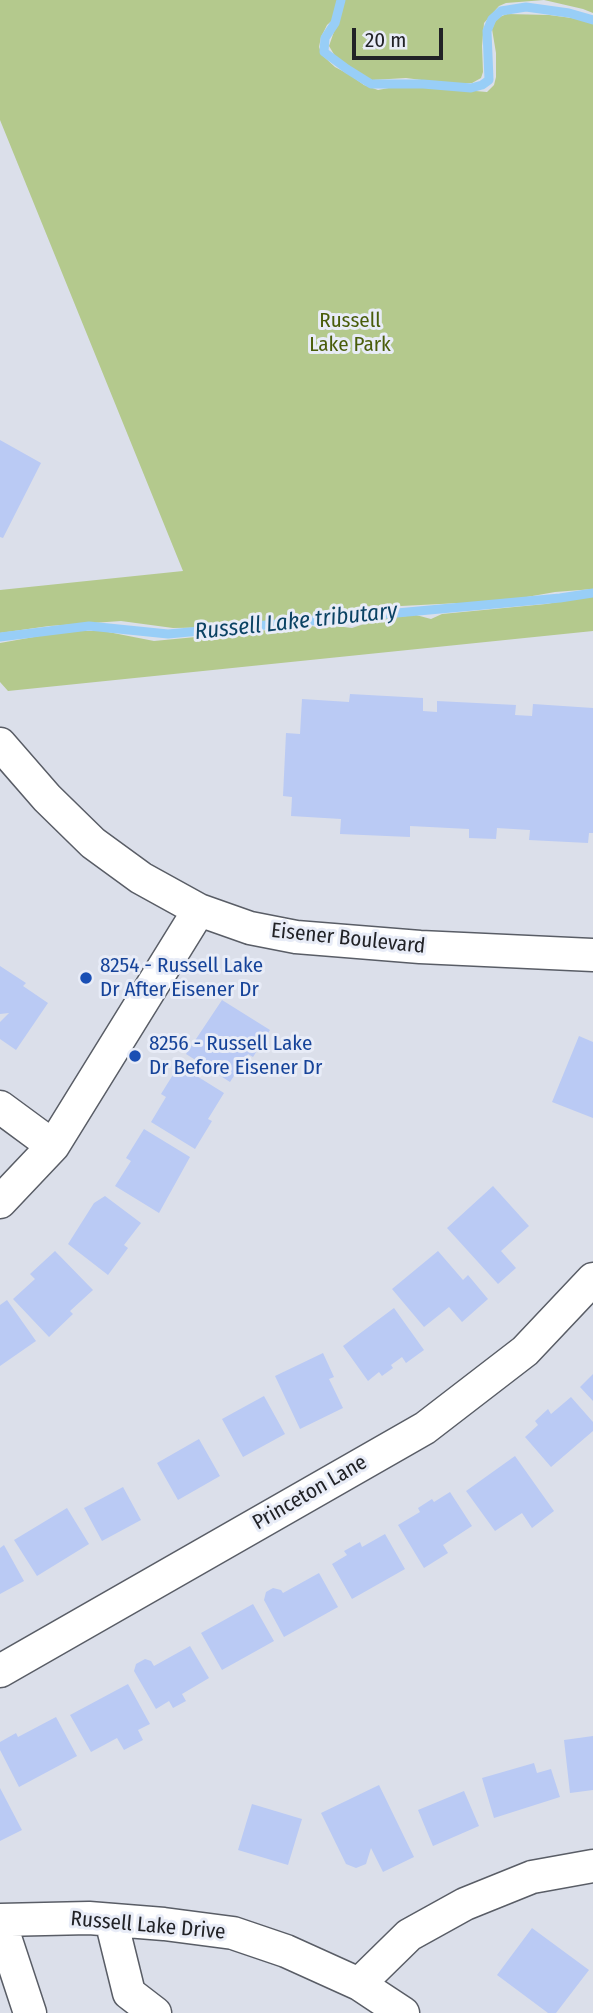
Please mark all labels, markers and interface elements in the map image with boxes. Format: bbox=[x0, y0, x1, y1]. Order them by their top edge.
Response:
scale bar bbox=[355, 14, 446, 58]
text: 20 m bbox=[365, 27, 406, 53]
park label: Russell Lake Park bbox=[309, 308, 391, 358]
water label: Russell Lake tributary bbox=[193, 598, 399, 646]
street label: Eisener Boulevard bbox=[270, 918, 426, 960]
place label: 8254 - Russell Lake Dr After Eisener Dr bbox=[100, 953, 263, 1003]
marker: 8254 - Russell Lake Dr After Eisener Dr bbox=[78, 970, 94, 986]
place label: 8256 - Russell Lake Dr Before Eisener Dr bbox=[149, 1031, 322, 1081]
marker: 8256 - Russell Lake Dr Before Eisener Dr bbox=[127, 1048, 143, 1064]
street label: Princeton Lane bbox=[248, 1450, 372, 1536]
street label: Russell Lake Drive bbox=[70, 1907, 226, 1945]

